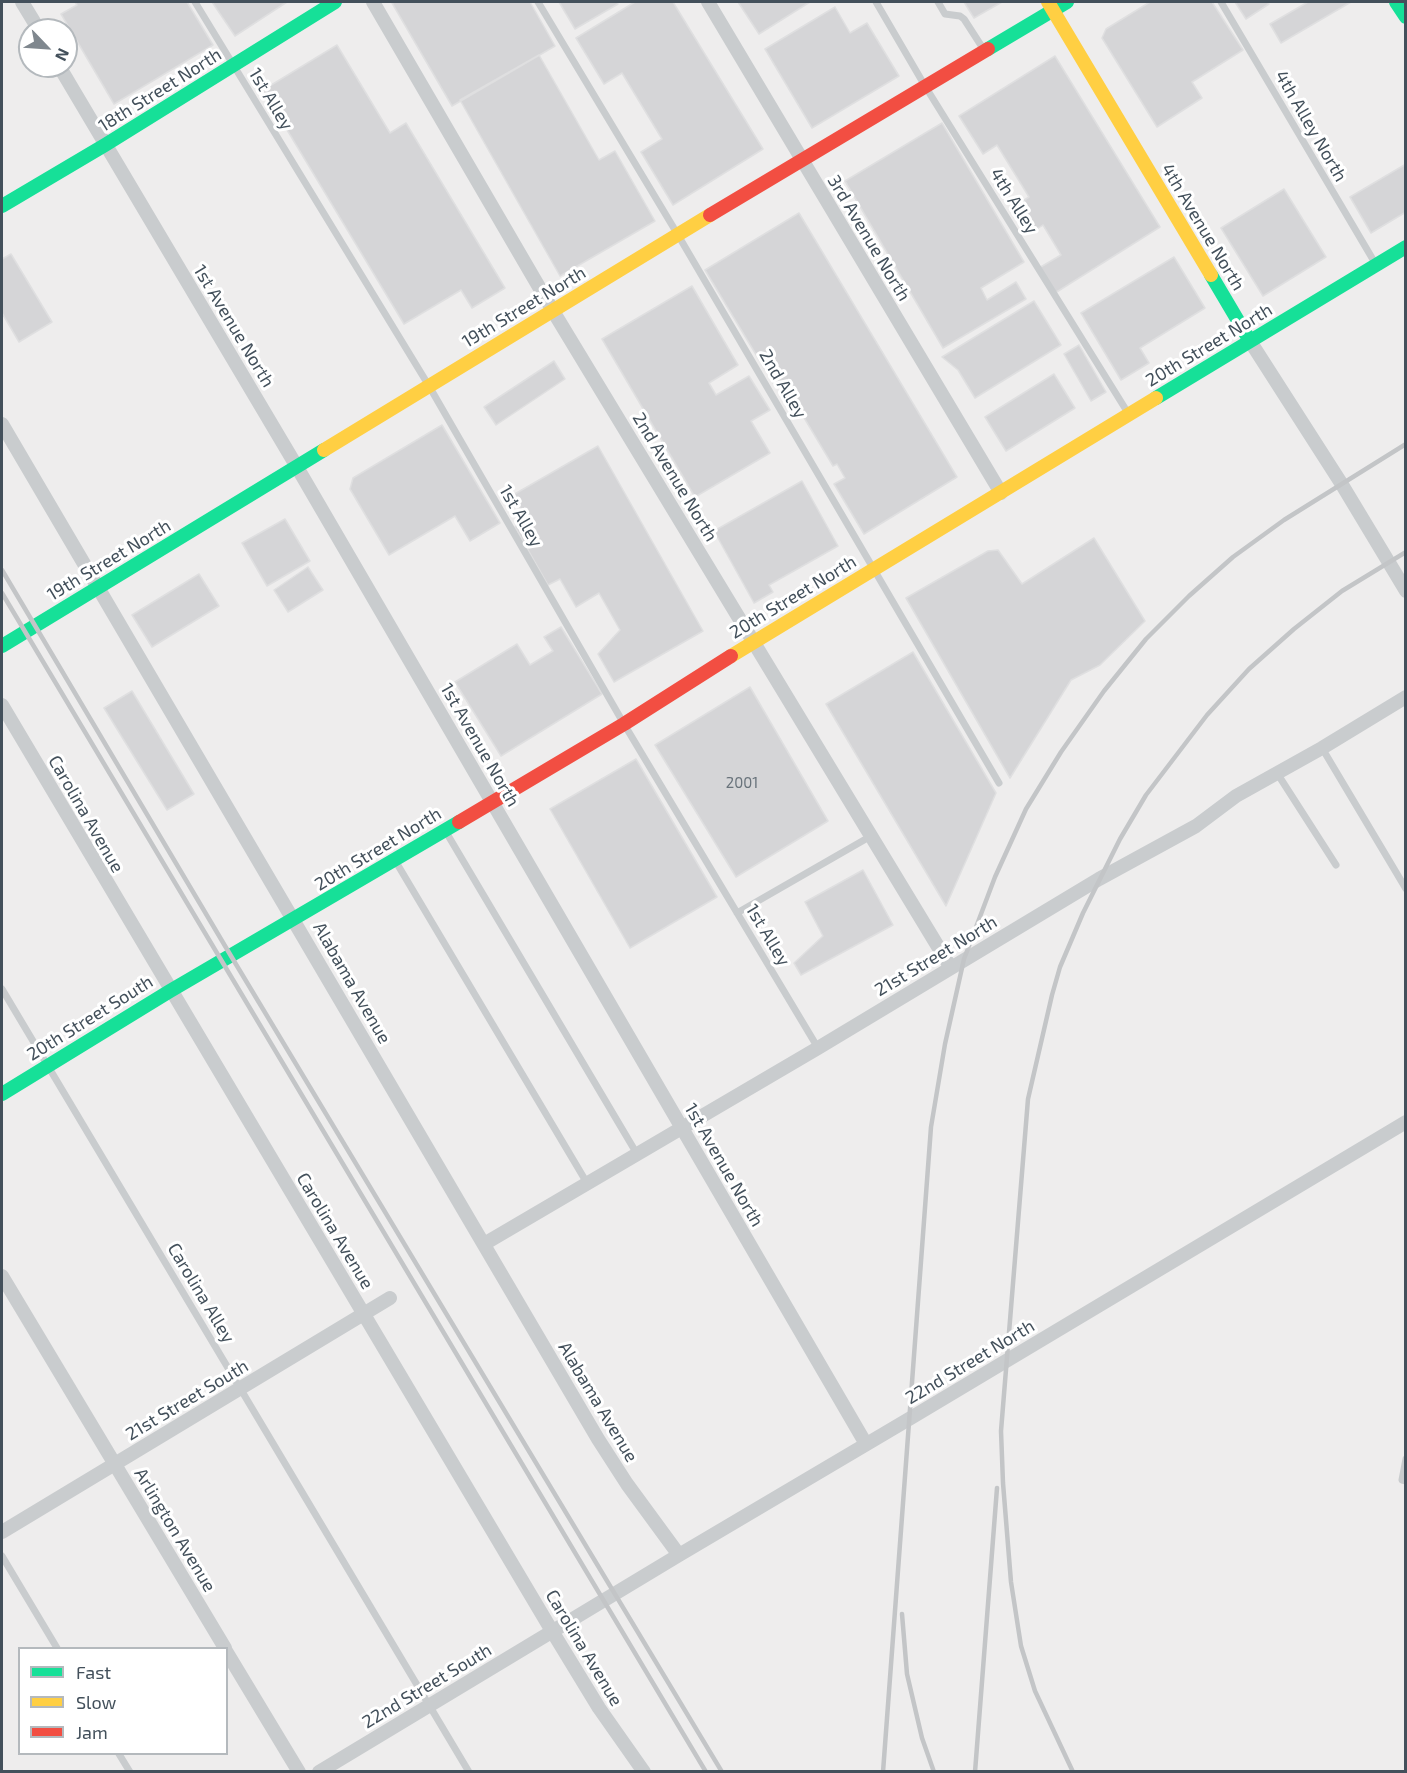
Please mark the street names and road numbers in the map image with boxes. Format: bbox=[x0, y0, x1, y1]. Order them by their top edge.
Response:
street label: 18th Street North bbox=[95, 44, 225, 136]
street label: 1st Alley bbox=[244, 64, 298, 134]
street label: 4th Alley North bbox=[1270, 67, 1352, 185]
street label: 4th Avenue North bbox=[1157, 160, 1249, 294]
street label: 4th Alley bbox=[985, 164, 1043, 238]
street label: 3rd Avenue North bbox=[823, 171, 915, 305]
street label: 1st Avenue North bbox=[189, 261, 279, 391]
street label: 19th Street North bbox=[458, 262, 590, 352]
street label: 20th Street North bbox=[1142, 299, 1276, 391]
street label: 2nd Alley bbox=[755, 346, 811, 422]
street label: 2nd Avenue North bbox=[628, 409, 722, 545]
street label: 1st Alley bbox=[495, 481, 547, 551]
street label: 19th Street North bbox=[43, 515, 175, 605]
street label: 20th Street North bbox=[726, 551, 860, 643]
street label: 1st Avenue North bbox=[436, 679, 524, 811]
street label: Carolina Avenue bbox=[44, 752, 128, 876]
street label: 20th Street North bbox=[311, 803, 445, 895]
street label: 1st Alley bbox=[741, 900, 795, 970]
street label: 21st Street North bbox=[871, 911, 1001, 1001]
street label: Alabama Avenue bbox=[309, 918, 395, 1048]
street label: 20th Street South bbox=[23, 971, 157, 1065]
street label: 1st Avenue North bbox=[680, 1099, 768, 1231]
street label: Carolina Avenue bbox=[292, 1169, 378, 1293]
street label: Carolina Alley bbox=[163, 1239, 239, 1347]
street label: 22nd Street North bbox=[902, 1315, 1038, 1409]
street label: Alabama Avenue bbox=[554, 1338, 642, 1466]
street label: 21st Street South bbox=[122, 1355, 252, 1445]
street label: Arlington Avenue bbox=[130, 1464, 220, 1596]
street label: Carolina Avenue bbox=[541, 1586, 627, 1710]
street label: 22nd Street South bbox=[358, 1639, 496, 1733]

